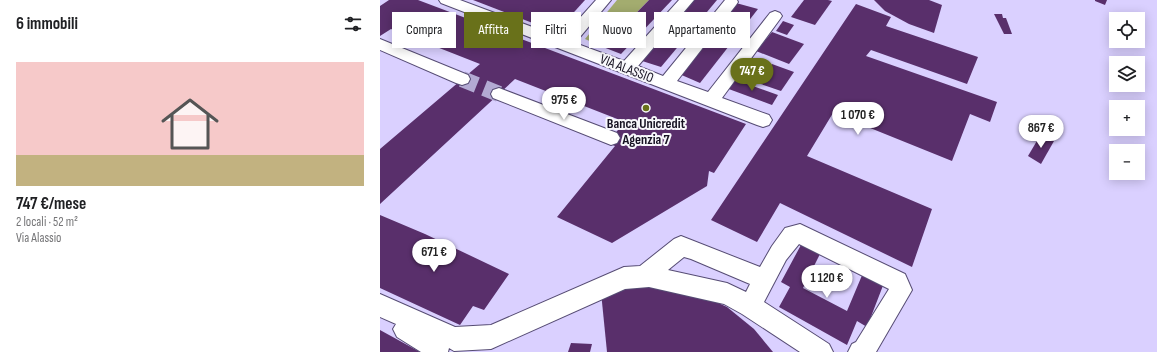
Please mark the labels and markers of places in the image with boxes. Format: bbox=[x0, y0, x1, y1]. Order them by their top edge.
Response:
pin: 747 € bbox=[724, 58, 780, 92]
pin: 975 € bbox=[536, 87, 592, 121]
pin: 1 070 € bbox=[821, 102, 895, 136]
marker: Banca Unicredit Agenzia 7 bbox=[641, 103, 651, 113]
place label: Banca Unicredit Agenzia 7 bbox=[607, 115, 686, 148]
pin: 867 € bbox=[1013, 115, 1069, 149]
pin: 671 € bbox=[406, 239, 462, 273]
pin: 1 120 € bbox=[790, 265, 864, 299]

